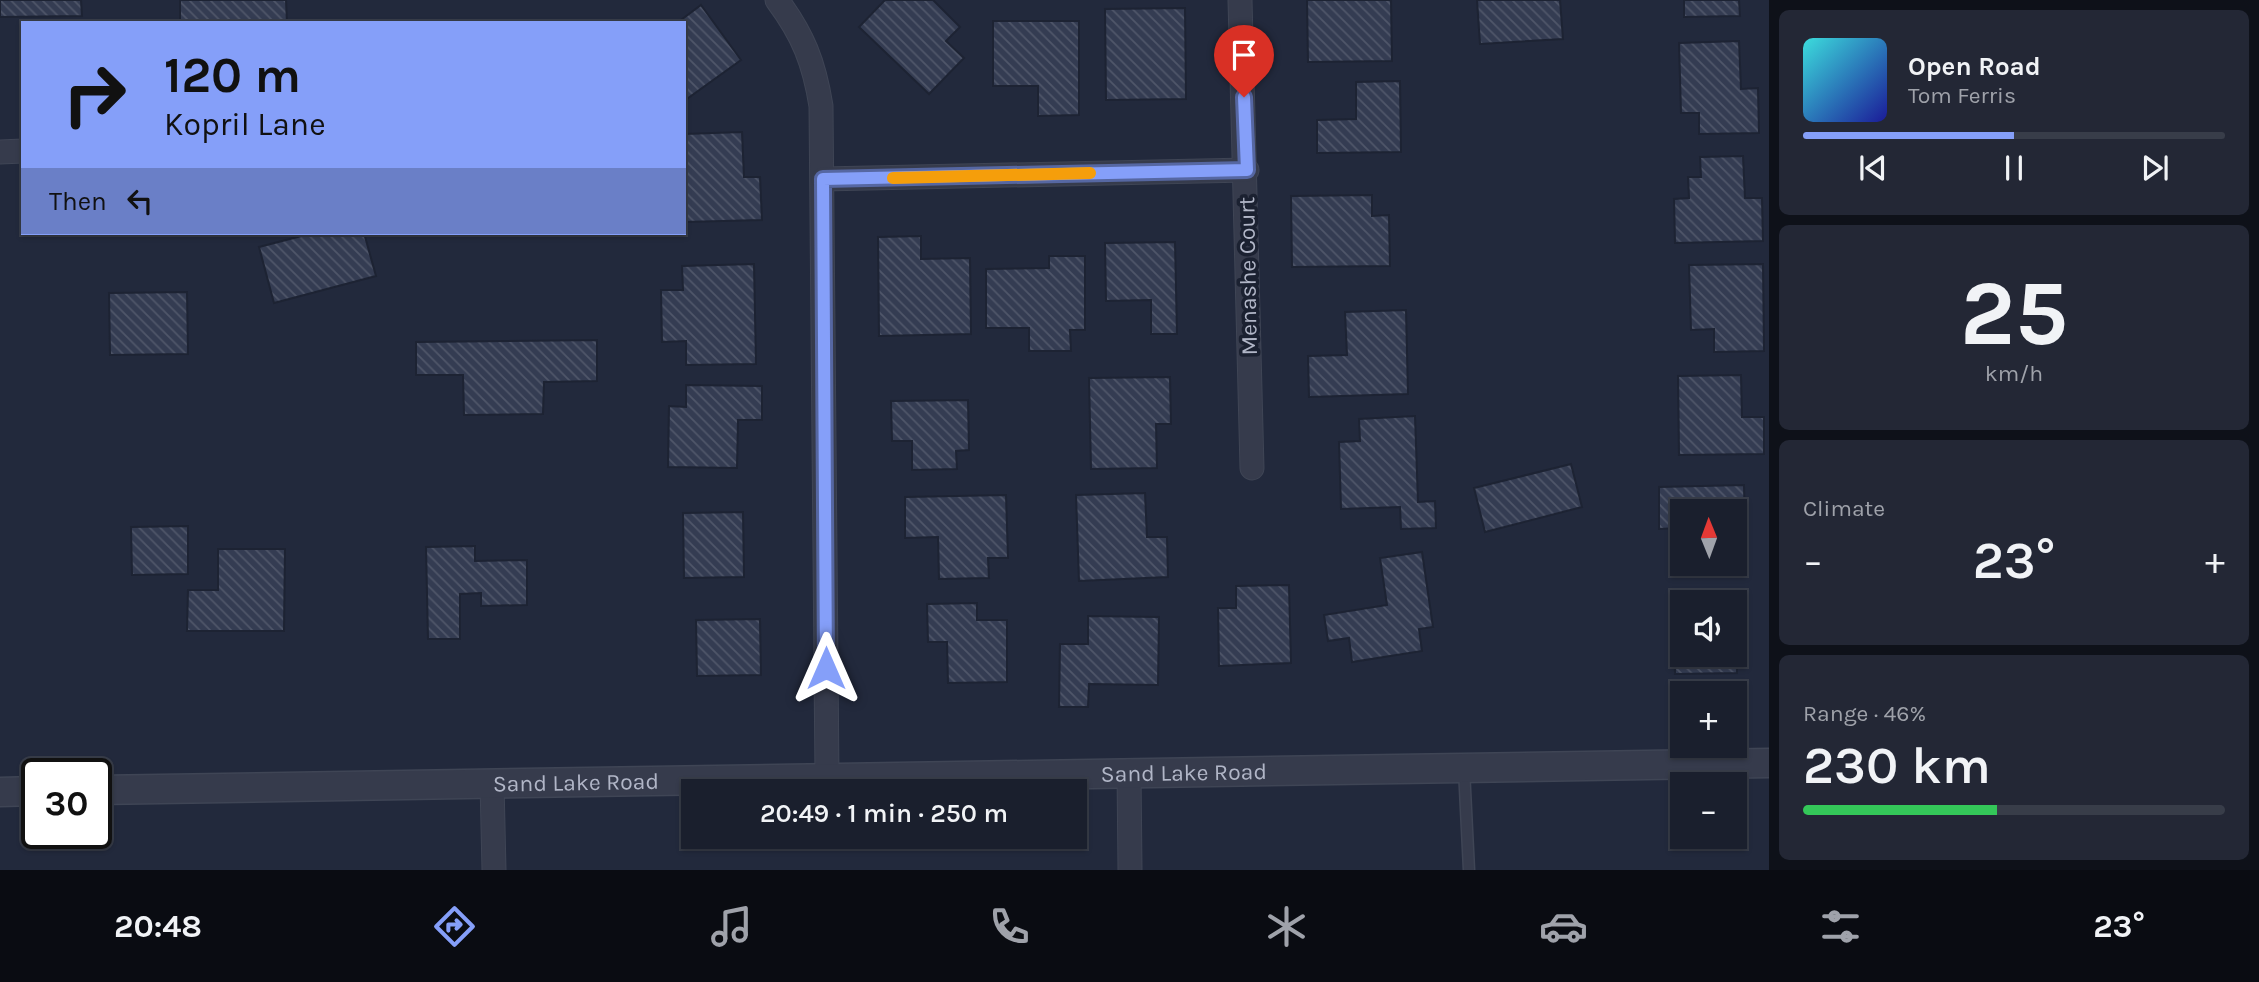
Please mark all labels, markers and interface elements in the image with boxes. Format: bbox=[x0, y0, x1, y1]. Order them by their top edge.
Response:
pin bbox=[1214, 25, 1274, 97]
icon: arrive bbox=[1225, 36, 1263, 74]
text: 120 m bbox=[164, 47, 301, 104]
icon: right bbox=[49, 49, 140, 140]
text: Open Road bbox=[1908, 51, 2041, 82]
text: Tom Ferris bbox=[1908, 82, 2016, 109]
text: Kopril Lane bbox=[164, 106, 326, 143]
icon: previous bbox=[1854, 149, 1892, 187]
icon: pause bbox=[1995, 149, 2033, 187]
icon: next bbox=[2136, 149, 2174, 187]
icon: left bbox=[121, 182, 159, 220]
text: Then bbox=[49, 186, 107, 217]
street label: Menashe Court bbox=[1233, 196, 1263, 356]
text: 25 bbox=[1960, 261, 2068, 367]
text: km/h bbox=[1985, 360, 2043, 387]
text: Climate bbox=[1803, 495, 1885, 522]
north arrow bbox=[1670, 499, 1746, 576]
map controls bbox=[1670, 499, 1747, 849]
text: 23° bbox=[1973, 530, 2055, 591]
text: − bbox=[1803, 539, 1823, 584]
text: + bbox=[2205, 539, 2225, 584]
button: sound bbox=[1670, 590, 1747, 667]
position arrow bbox=[789, 631, 863, 705]
button: + bbox=[1670, 681, 1747, 758]
text: Range · 46% bbox=[1803, 700, 1926, 727]
text: 230 km bbox=[1803, 735, 1991, 796]
speed limit sign: 30 bbox=[21, 758, 112, 849]
street label: Sand Lake Road bbox=[1101, 758, 1267, 787]
street label: Sand Lake Road bbox=[493, 767, 659, 797]
button: − bbox=[1670, 772, 1747, 849]
text: 20:49 · 1 min · 250 m bbox=[760, 798, 1008, 829]
icon: directions bbox=[430, 902, 479, 951]
icon: music bbox=[707, 902, 756, 951]
icon: phone bbox=[985, 902, 1034, 951]
icon: climate bbox=[1262, 902, 1311, 951]
icon: car bbox=[1539, 902, 1588, 951]
icon: filters bbox=[1816, 902, 1865, 951]
text: 20:48 bbox=[114, 908, 202, 945]
text: 23° bbox=[2093, 908, 2145, 945]

